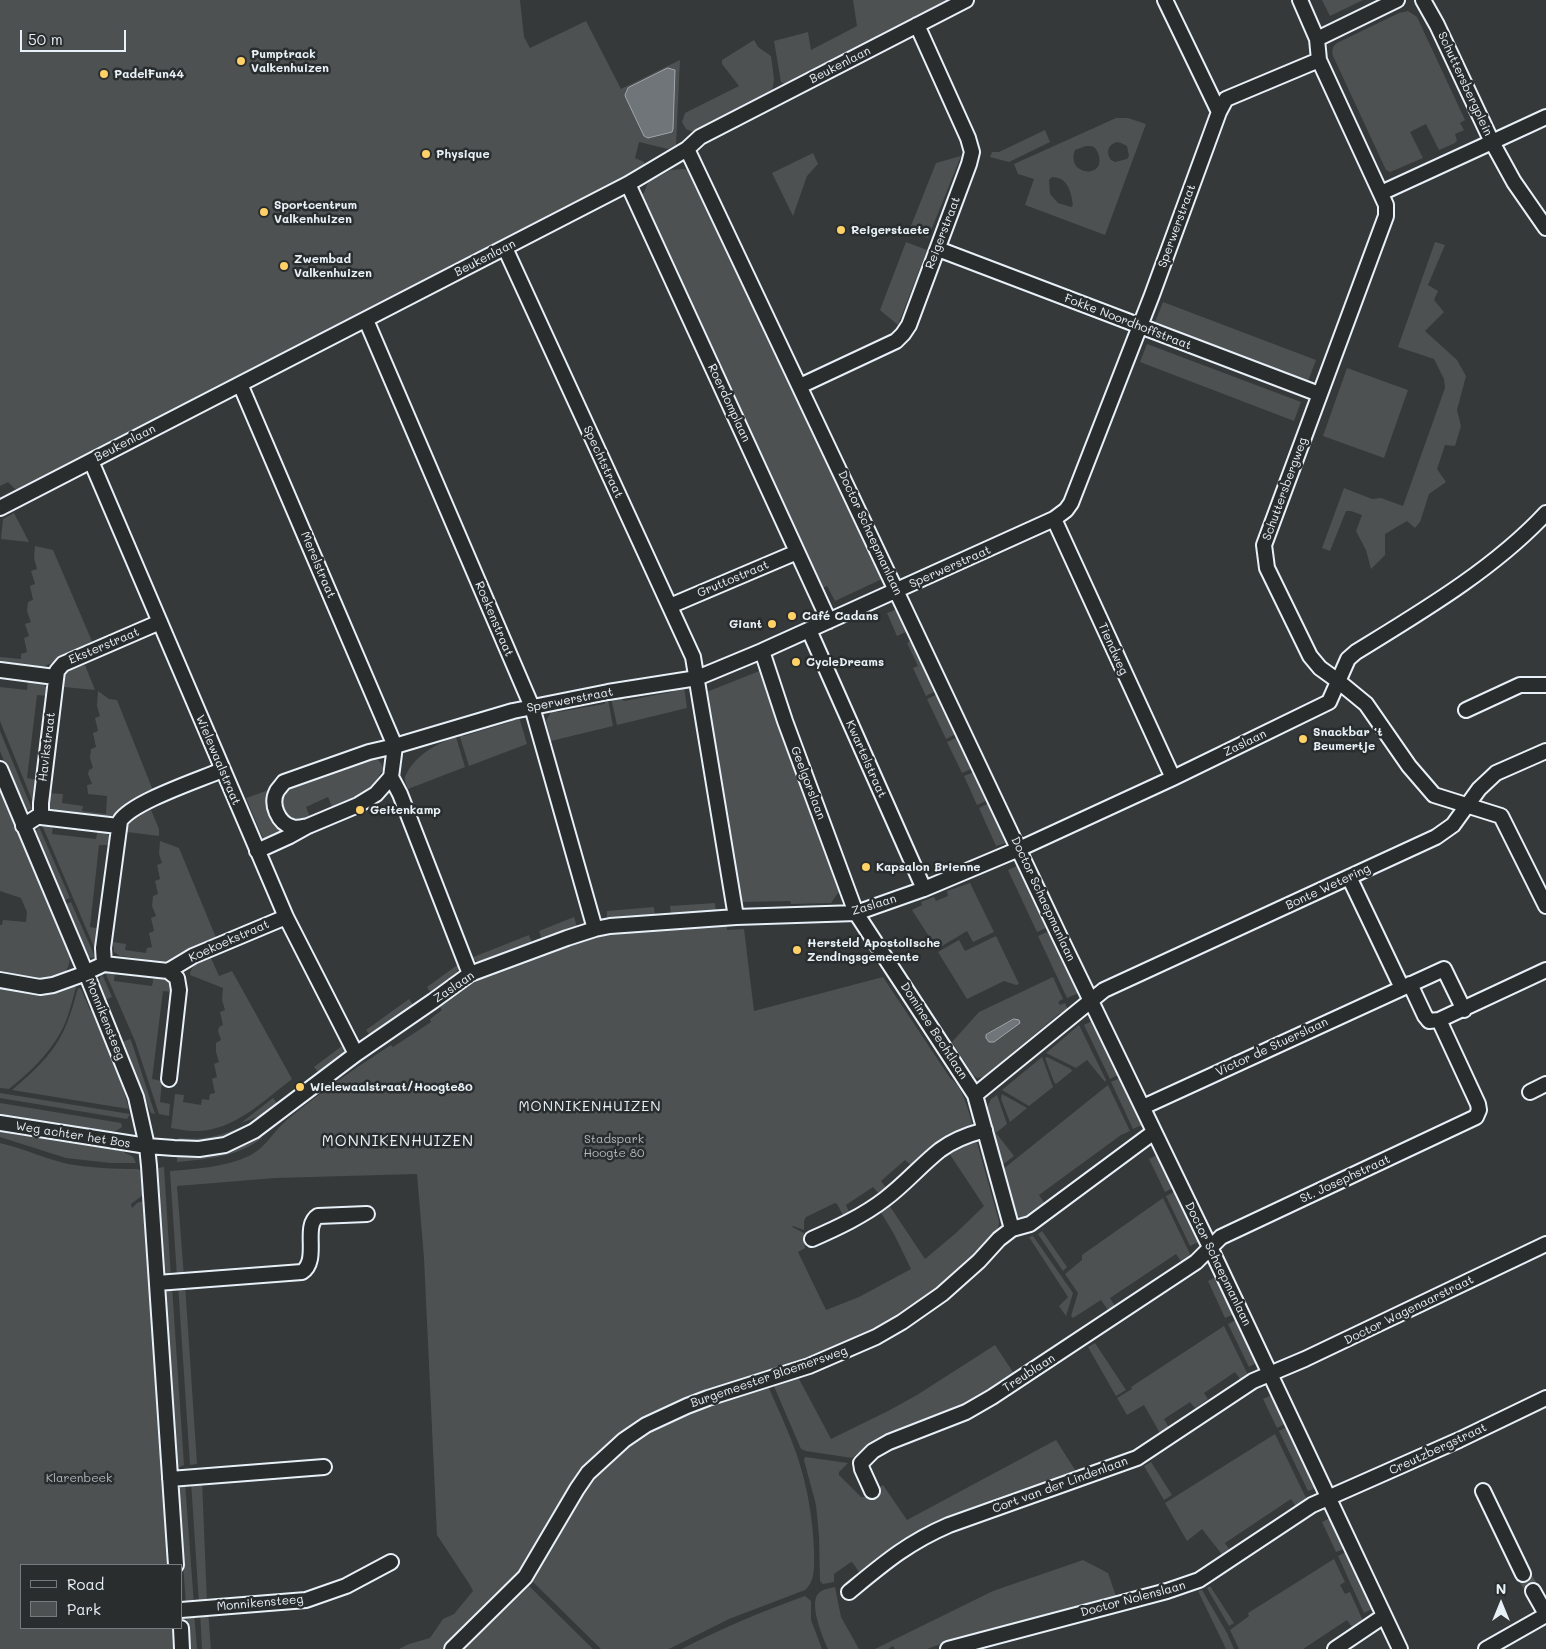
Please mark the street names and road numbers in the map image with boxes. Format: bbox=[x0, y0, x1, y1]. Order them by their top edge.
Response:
street label: Schuttersbergplein bbox=[1435, 30, 1495, 138]
street label: Beukenlaan bbox=[807, 43, 873, 87]
street label: Sperwerstraat bbox=[1155, 182, 1199, 270]
street label: Reigerstraat bbox=[923, 195, 963, 271]
street label: Beukenlaan bbox=[452, 236, 518, 280]
street label: Fokke Noordhoffstraat bbox=[1062, 291, 1194, 353]
street label: Roerdomplaan bbox=[705, 362, 753, 444]
street label: Beukenlaan bbox=[92, 421, 158, 465]
street label: Spechtstraat bbox=[580, 424, 626, 500]
street label: Schuttersbergweg bbox=[1260, 435, 1310, 543]
street label: Doctor Schaepmanlaan bbox=[835, 468, 905, 598]
street label: Merelstraat bbox=[298, 530, 338, 600]
street label: Sperwerstraat bbox=[907, 543, 993, 591]
street label: Gruttostraat bbox=[695, 557, 771, 601]
street label: Roekenstraat bbox=[472, 579, 516, 659]
street label: Tiendweg bbox=[1095, 621, 1131, 677]
street label: Eksterstraat bbox=[67, 625, 141, 667]
street label: Sperwerstraat bbox=[526, 685, 614, 715]
street label: Havikstraat bbox=[36, 711, 58, 783]
street label: Wielewaalstraat bbox=[192, 713, 244, 807]
street label: Kwartelstraat bbox=[843, 718, 889, 800]
street label: Zaslaan bbox=[1221, 726, 1269, 760]
street label: Geelgorslaan bbox=[787, 744, 829, 822]
street label: Doctor Schaepmanlaan bbox=[1008, 834, 1078, 964]
street label: Bonte Wetering bbox=[1283, 861, 1373, 913]
street label: Zaslaan bbox=[850, 891, 898, 919]
street label: Koekoekstraat bbox=[187, 917, 271, 965]
street label: Zaslaan bbox=[431, 968, 477, 1006]
street label: Monnikensteeg bbox=[82, 976, 128, 1062]
street label: Dominee Bechtlaan bbox=[897, 980, 971, 1082]
street label: Victor de Stuerslaan bbox=[1214, 1015, 1330, 1079]
street label: Weg achter het Bos bbox=[14, 1119, 132, 1151]
street label: St. Josephstraat bbox=[1298, 1152, 1392, 1206]
street label: Doctor Schaepmanlaan bbox=[1182, 1200, 1254, 1328]
street label: Doctor Wagenaarstraat bbox=[1342, 1272, 1476, 1348]
street label: Burgemeester Bloemersweg bbox=[689, 1343, 849, 1411]
street label: Treublaan bbox=[1000, 1351, 1058, 1395]
street label: Creutzbergstraat bbox=[1387, 1420, 1489, 1478]
street label: Cort van der Lindenlaan bbox=[990, 1454, 1130, 1516]
street label: Doctor Nolenslaan bbox=[1079, 1578, 1187, 1620]
street label: Monnikensteeg bbox=[216, 1592, 304, 1614]

